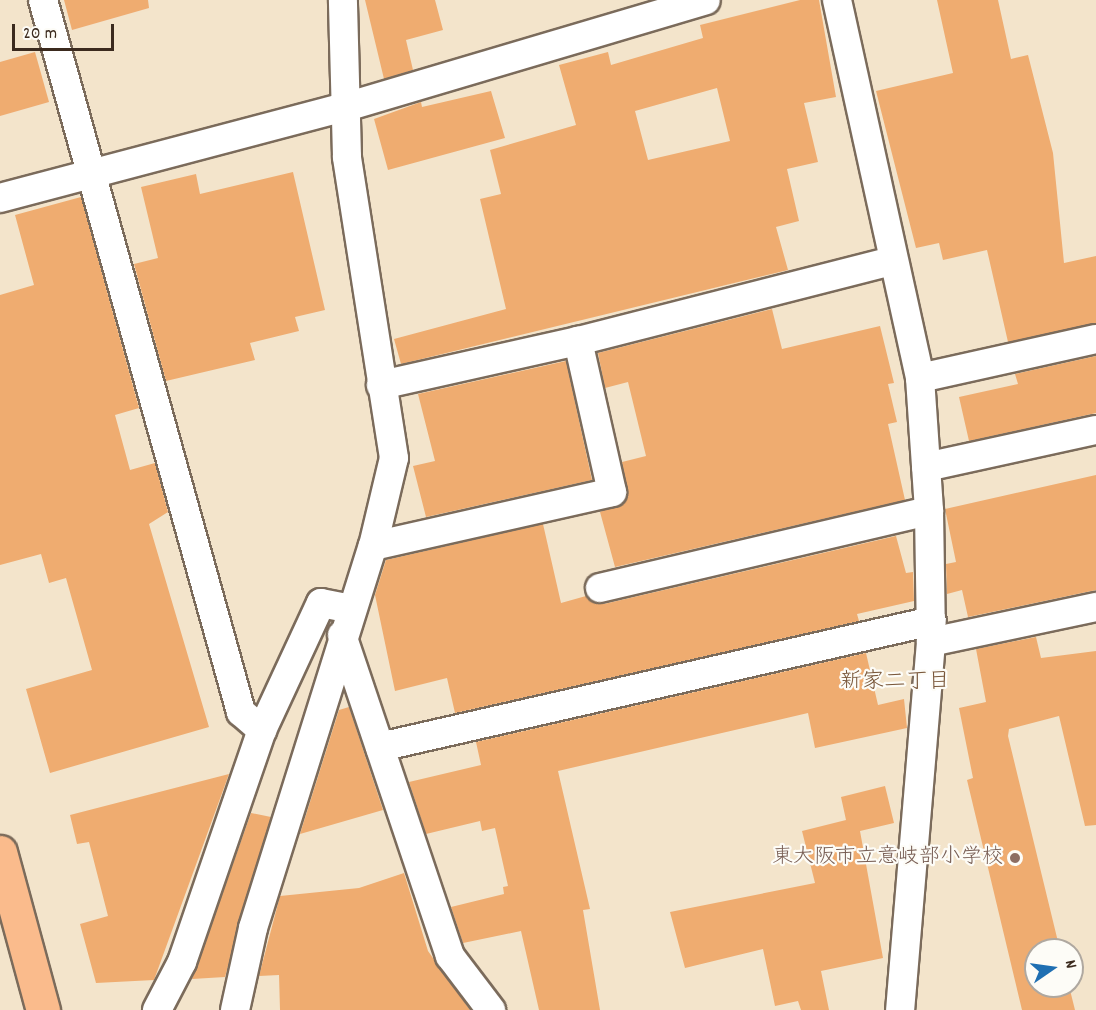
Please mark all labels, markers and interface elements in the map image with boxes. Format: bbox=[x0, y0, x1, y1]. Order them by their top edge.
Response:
scale bar bbox=[15, 12, 117, 50]
text: 20 m bbox=[23, 22, 57, 47]
district label: 新家二丁目 bbox=[840, 670, 950, 696]
place label: 東大阪市立意岐部小学校 bbox=[772, 845, 1003, 871]
marker: 東大阪市立意岐部小学校 bbox=[1008, 851, 1022, 865]
north arrow bbox=[1024, 938, 1084, 998]
text: N bbox=[1058, 958, 1082, 971]

